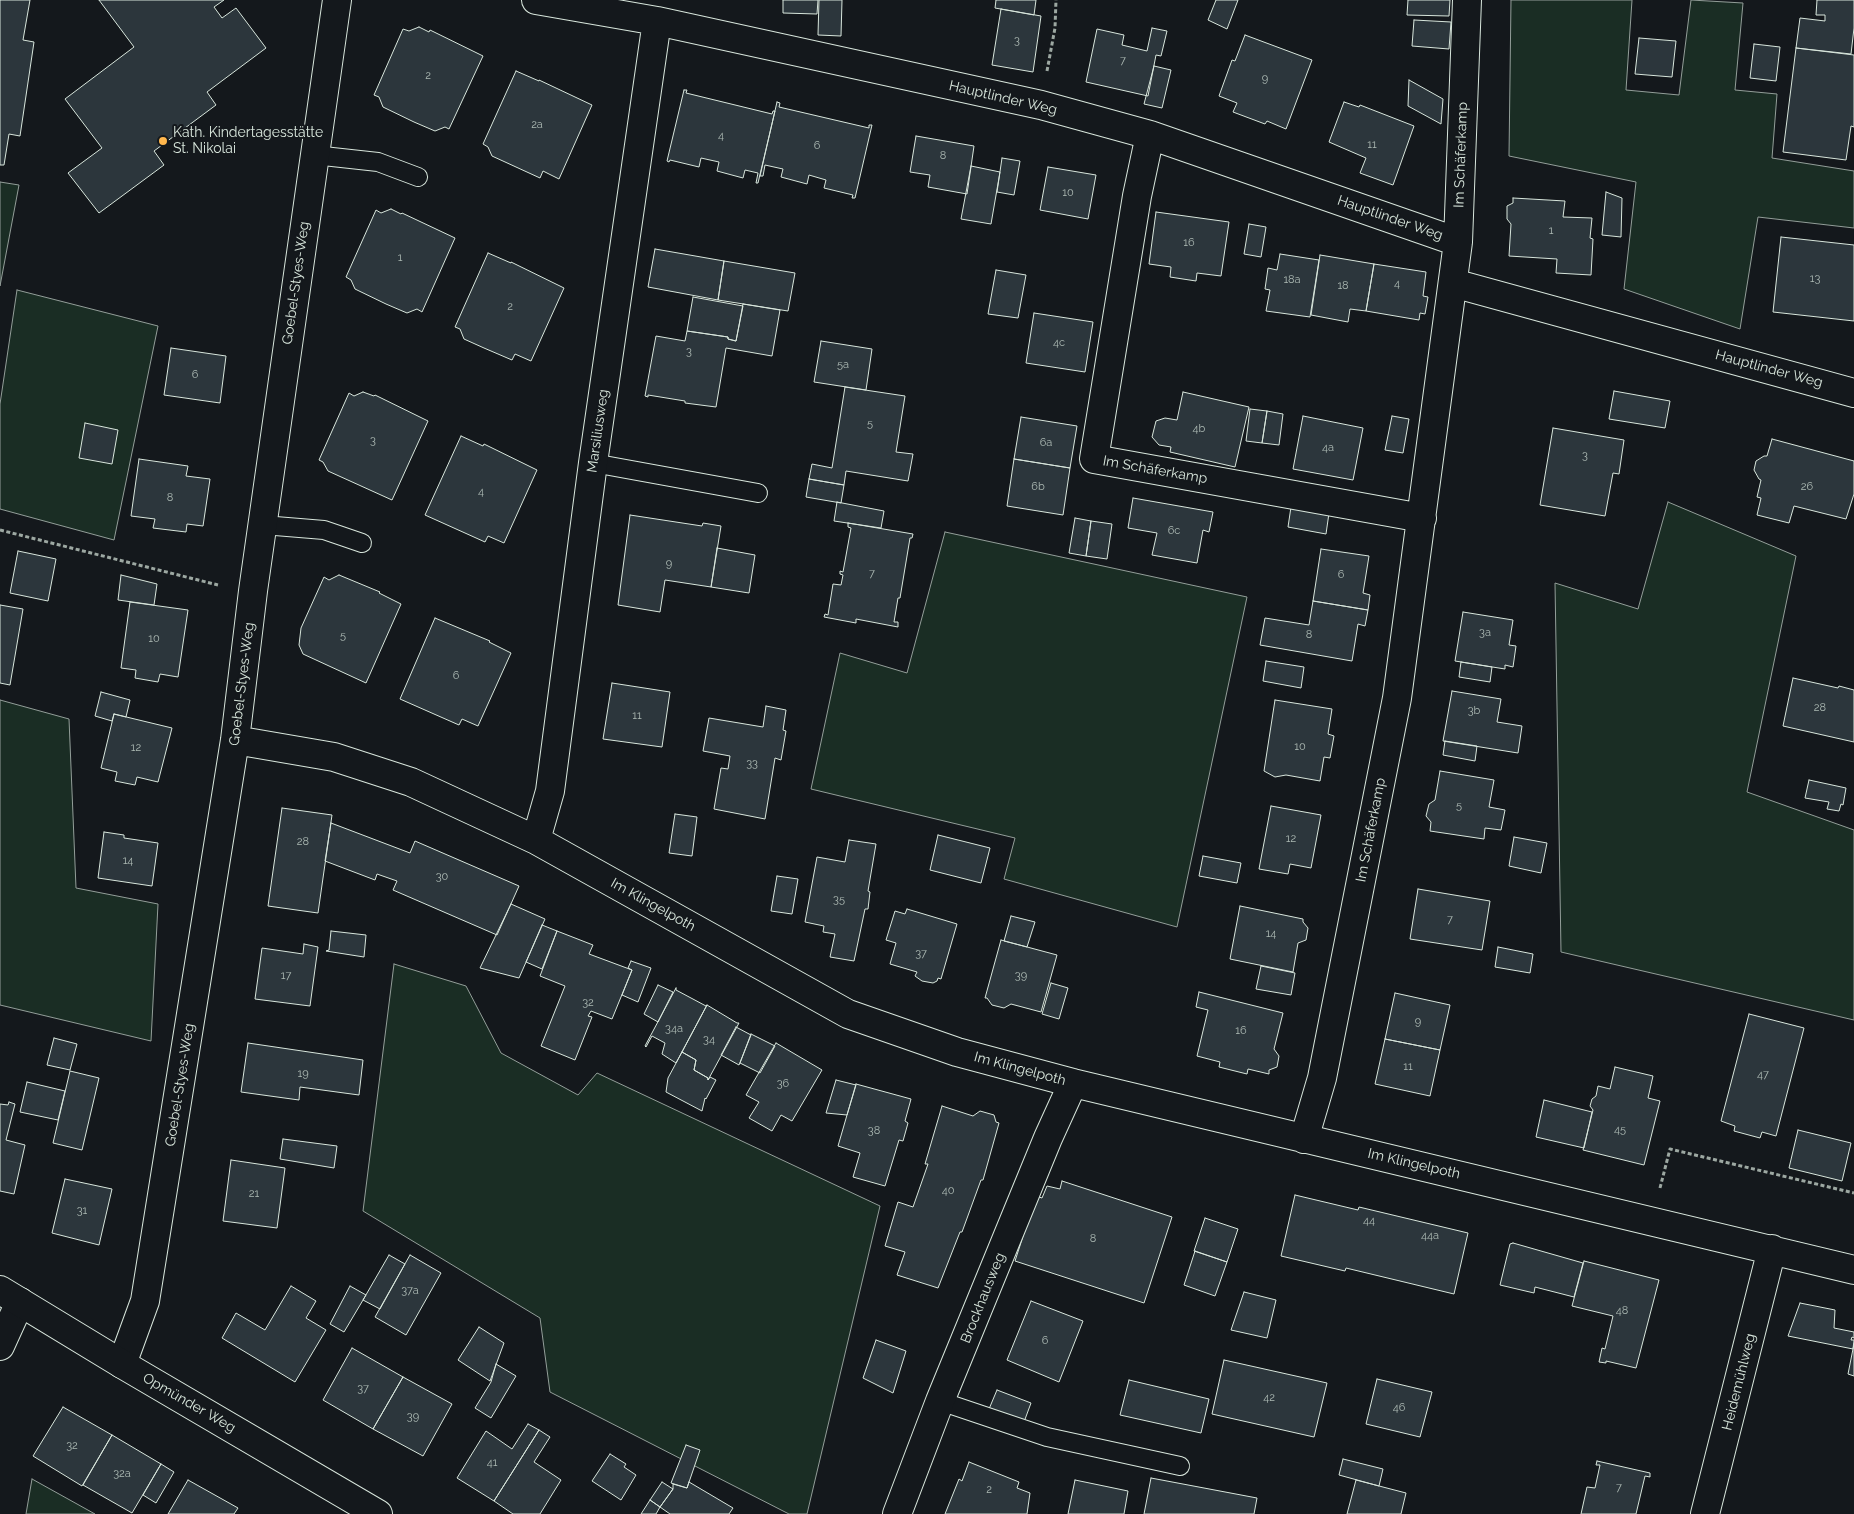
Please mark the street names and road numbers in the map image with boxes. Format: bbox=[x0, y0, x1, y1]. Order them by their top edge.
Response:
street label: Hauptlinder Weg bbox=[947, 77, 1059, 119]
street label: Im Schäferkamp bbox=[1451, 102, 1471, 208]
street label: Hauptlinder Weg bbox=[1335, 192, 1445, 244]
street label: Goebel-Styes-Weg bbox=[279, 220, 313, 346]
street label: Hauptlinder Weg bbox=[1713, 347, 1825, 391]
street label: Marsiliusweg bbox=[584, 388, 612, 474]
street label: Im Schäferkamp bbox=[1101, 453, 1209, 487]
street label: Goebel-Styes-Weg bbox=[226, 621, 258, 747]
street label: Im Schäferkamp bbox=[1353, 776, 1389, 884]
street label: Im Klingelpoth bbox=[608, 875, 698, 935]
street label: Goebel-Styes-Weg bbox=[162, 1022, 198, 1148]
street label: Im Klingelpoth bbox=[972, 1049, 1068, 1089]
street label: Im Klingelpoth bbox=[1366, 1145, 1462, 1183]
street label: Brockhausweg bbox=[957, 1250, 1009, 1346]
street label: Heidemühlweg bbox=[1719, 1332, 1759, 1432]
street label: Opmünder Weg bbox=[140, 1370, 238, 1436]

